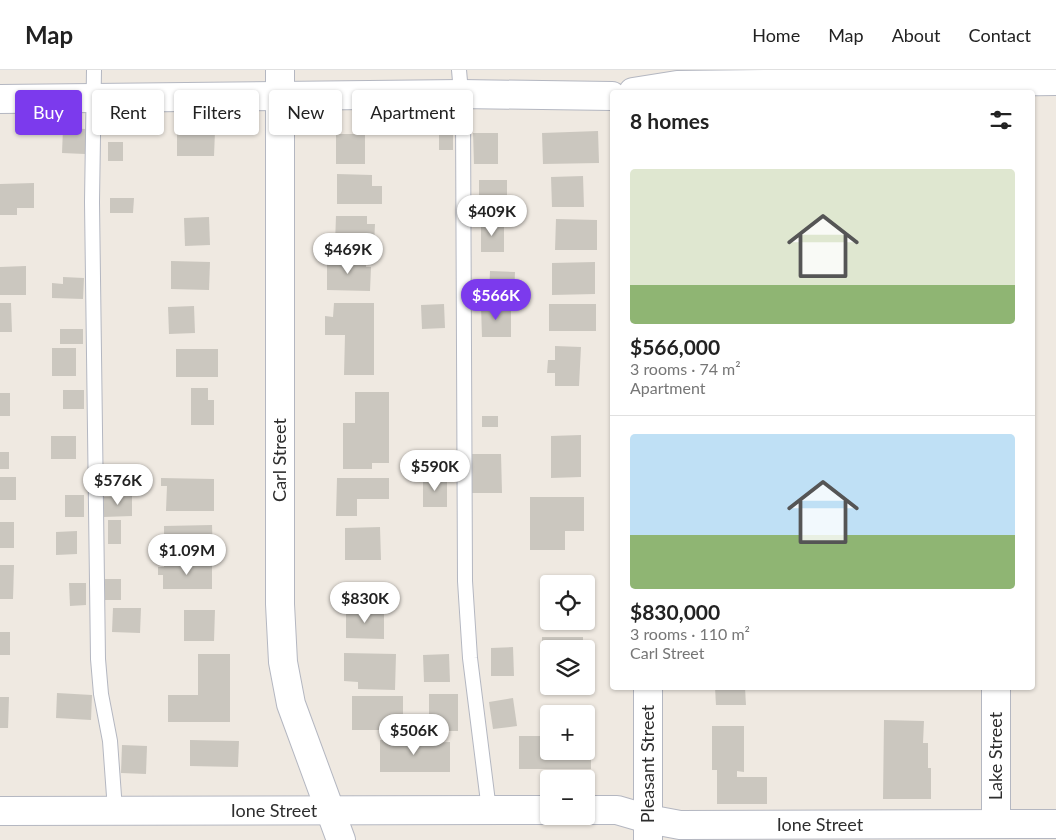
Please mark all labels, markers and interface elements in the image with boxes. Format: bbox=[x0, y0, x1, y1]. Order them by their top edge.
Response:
text: Map bbox=[25, 20, 73, 49]
text: Home bbox=[752, 24, 800, 46]
text: Map bbox=[828, 24, 864, 46]
text: About bbox=[892, 24, 941, 46]
text: Contact bbox=[969, 24, 1031, 46]
chip: Buy bbox=[15, 90, 82, 135]
chip: Rent bbox=[92, 90, 164, 135]
chip: Filters bbox=[174, 90, 259, 135]
chip: New bbox=[269, 90, 342, 135]
chip: Apartment bbox=[352, 90, 473, 135]
icon: filters bbox=[987, 106, 1015, 134]
text: 8 homes bbox=[630, 108, 709, 133]
pin: $409K bbox=[457, 194, 527, 237]
text: $409K bbox=[468, 201, 516, 220]
icon: home bbox=[778, 201, 868, 291]
pin: $469K bbox=[313, 232, 383, 275]
text: $469K bbox=[324, 239, 372, 258]
pin: $566K bbox=[461, 278, 531, 321]
text: $566K bbox=[472, 285, 520, 304]
text: $566,000 bbox=[630, 334, 720, 359]
text: 3 rooms · 74 m² bbox=[630, 359, 741, 378]
text: Apartment bbox=[630, 378, 705, 397]
street label: Carl Street bbox=[268, 418, 290, 502]
pin: $590K bbox=[400, 450, 470, 492]
text: $590K bbox=[411, 456, 459, 475]
pin: $576K bbox=[83, 464, 153, 506]
icon: home bbox=[778, 467, 868, 557]
text: $576K bbox=[94, 470, 142, 489]
pin: $1.09M bbox=[146, 534, 228, 576]
text: $1.09M bbox=[159, 540, 215, 559]
map controls bbox=[540, 575, 595, 825]
button: locate bbox=[540, 575, 595, 630]
pin: $830K bbox=[330, 582, 400, 624]
text: $830K bbox=[341, 588, 389, 607]
text: $830,000 bbox=[630, 599, 720, 624]
text: 3 rooms · 110 m² bbox=[630, 624, 750, 643]
button: layers bbox=[540, 640, 595, 695]
text: Carl Street bbox=[630, 643, 704, 662]
street label: Pleasant Street bbox=[636, 704, 658, 823]
button: + bbox=[540, 705, 595, 760]
street label: Lake Street bbox=[984, 711, 1006, 800]
pin: $506K bbox=[379, 714, 449, 756]
text: $506K bbox=[390, 720, 438, 739]
button: − bbox=[540, 770, 595, 825]
street label: Ione Street bbox=[231, 799, 318, 821]
street label: Ione Street bbox=[777, 813, 864, 835]

